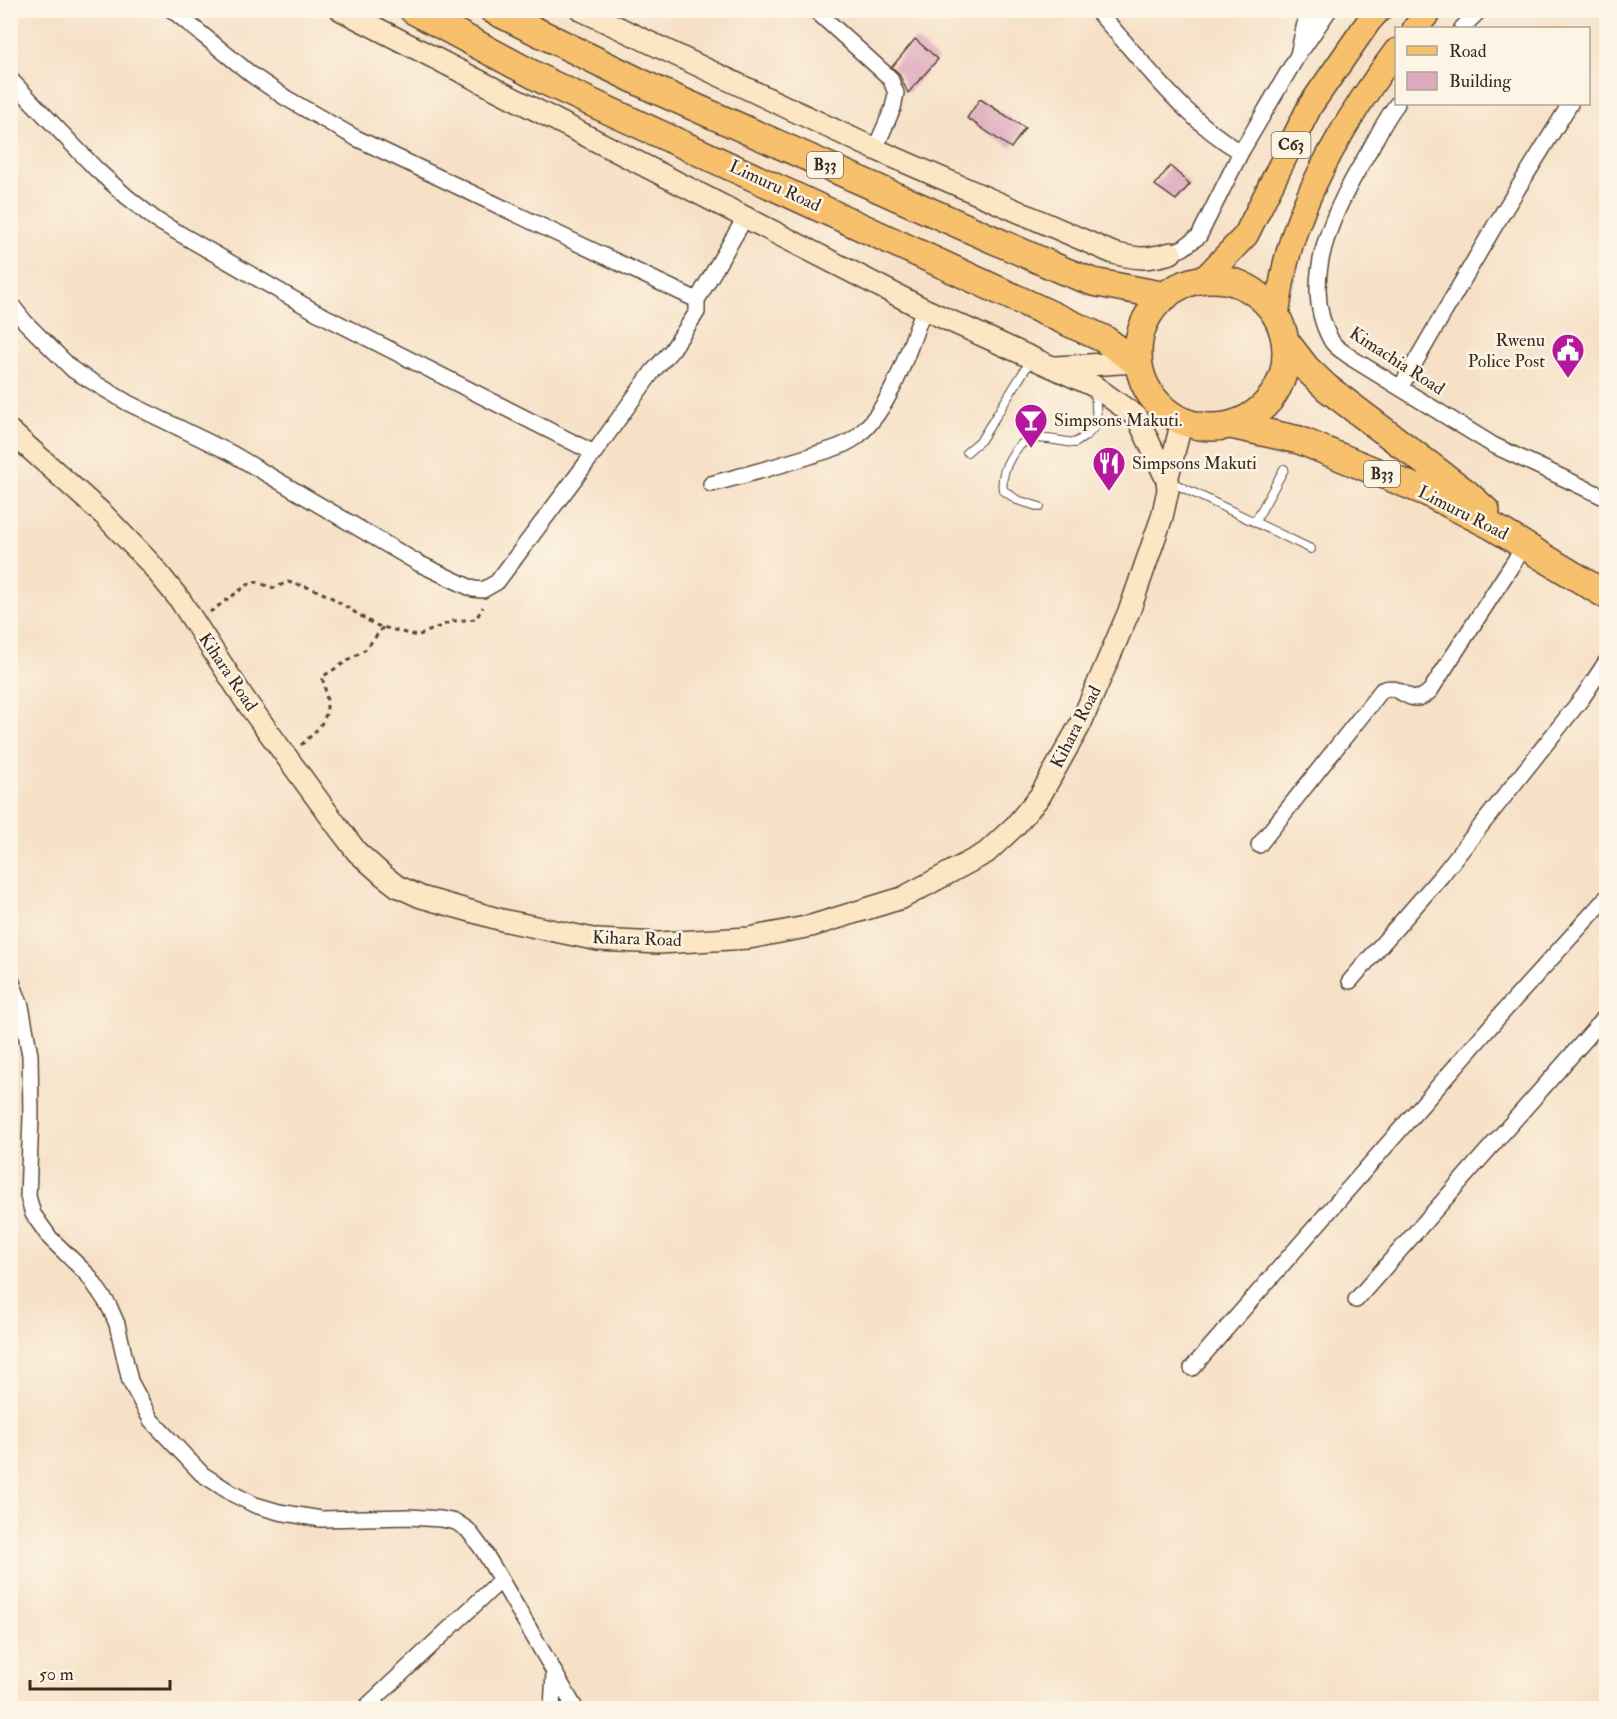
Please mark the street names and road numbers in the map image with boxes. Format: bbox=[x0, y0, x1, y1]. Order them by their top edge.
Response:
road number: C63 bbox=[1272, 132, 1310, 158]
road number: B33 bbox=[807, 152, 843, 178]
street label: Limuru Road bbox=[726, 155, 825, 217]
street label: Kimachia Road bbox=[1345, 322, 1449, 400]
road number: B33 bbox=[1364, 461, 1400, 487]
street label: Limuru Road bbox=[1414, 480, 1512, 546]
street label: Kihara Road bbox=[193, 628, 263, 716]
street label: Kihara Road bbox=[1045, 682, 1107, 772]
street label: Kihara Road bbox=[592, 926, 682, 952]

